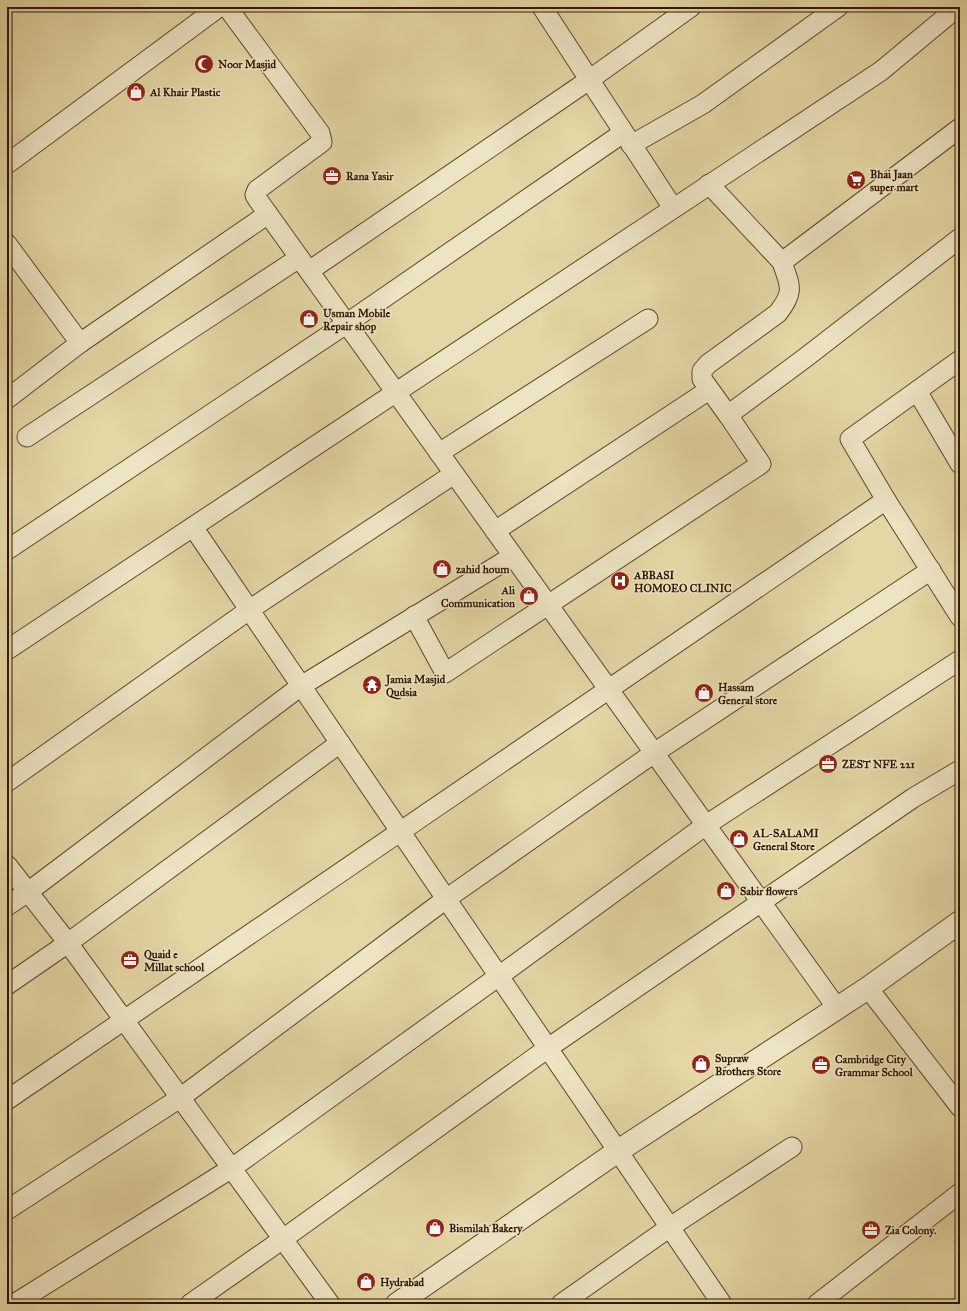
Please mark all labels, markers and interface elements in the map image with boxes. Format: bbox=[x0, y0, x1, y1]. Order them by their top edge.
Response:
mosque icon: Noor Masjid bbox=[193, 53, 215, 75]
place label: Noor Masjid bbox=[218, 58, 277, 72]
shop icon: Al Khair Plastic bbox=[125, 81, 147, 103]
place label: Al Khair Plastic bbox=[149, 86, 221, 99]
office icon: Rana Yasir bbox=[321, 165, 343, 187]
place label: Bhai Jaan super mart bbox=[870, 168, 918, 195]
supermarket icon: Bhai Jaan super mart bbox=[845, 169, 867, 191]
place label: Rana Yasir bbox=[346, 170, 394, 183]
place label: Usman Mobile Repair shop bbox=[323, 307, 391, 334]
shop icon: Usman Mobile Repair shop bbox=[298, 308, 320, 330]
shop icon: zahid houm bbox=[431, 558, 453, 580]
place label: zahid houm bbox=[456, 563, 510, 576]
place label: ABBASI HOMOEO CLINIC bbox=[633, 569, 732, 595]
hospital icon: ABBASI HOMOEO CLINIC bbox=[609, 570, 631, 592]
place label: Ali Communication bbox=[441, 584, 516, 610]
shop icon: Ali Communication bbox=[518, 585, 540, 607]
place label: Jamia Masjid Qudsia bbox=[384, 673, 446, 700]
temple icon: Jamia Masjid Qudsia bbox=[361, 674, 383, 696]
place label: Hassam General store bbox=[718, 681, 778, 707]
shop icon: Hassam General store bbox=[693, 682, 715, 704]
office icon: ZEST NFE 221 bbox=[817, 753, 839, 775]
place label: ZEST NFE 221 bbox=[842, 758, 916, 771]
place label: AL-SALAMI General Store bbox=[752, 827, 819, 853]
shop icon: AL-SALAMI General Store bbox=[728, 828, 750, 850]
shop icon: Sabir flowers bbox=[715, 880, 737, 902]
place label: Sabir flowers bbox=[740, 885, 797, 898]
place label: Quaid e Millat school bbox=[144, 948, 205, 974]
office icon: Quaid e Millat school bbox=[119, 949, 141, 971]
place label: Supraw Brothers Store bbox=[715, 1052, 782, 1078]
shop icon: Supraw Brothers Store bbox=[690, 1053, 712, 1075]
place label: Cambridge City Grammar School bbox=[835, 1053, 914, 1079]
office icon: Cambridge City Grammar School bbox=[810, 1054, 832, 1076]
shop icon: Bismilah Bakery bbox=[424, 1217, 446, 1239]
office icon: Zia Colony. bbox=[860, 1219, 882, 1241]
place label: Bismilah Bakery bbox=[449, 1222, 523, 1236]
place label: Zia Colony. bbox=[885, 1224, 937, 1238]
shop icon: Hydrabad bbox=[355, 1271, 377, 1293]
place label: Hydrabad bbox=[380, 1276, 425, 1290]

